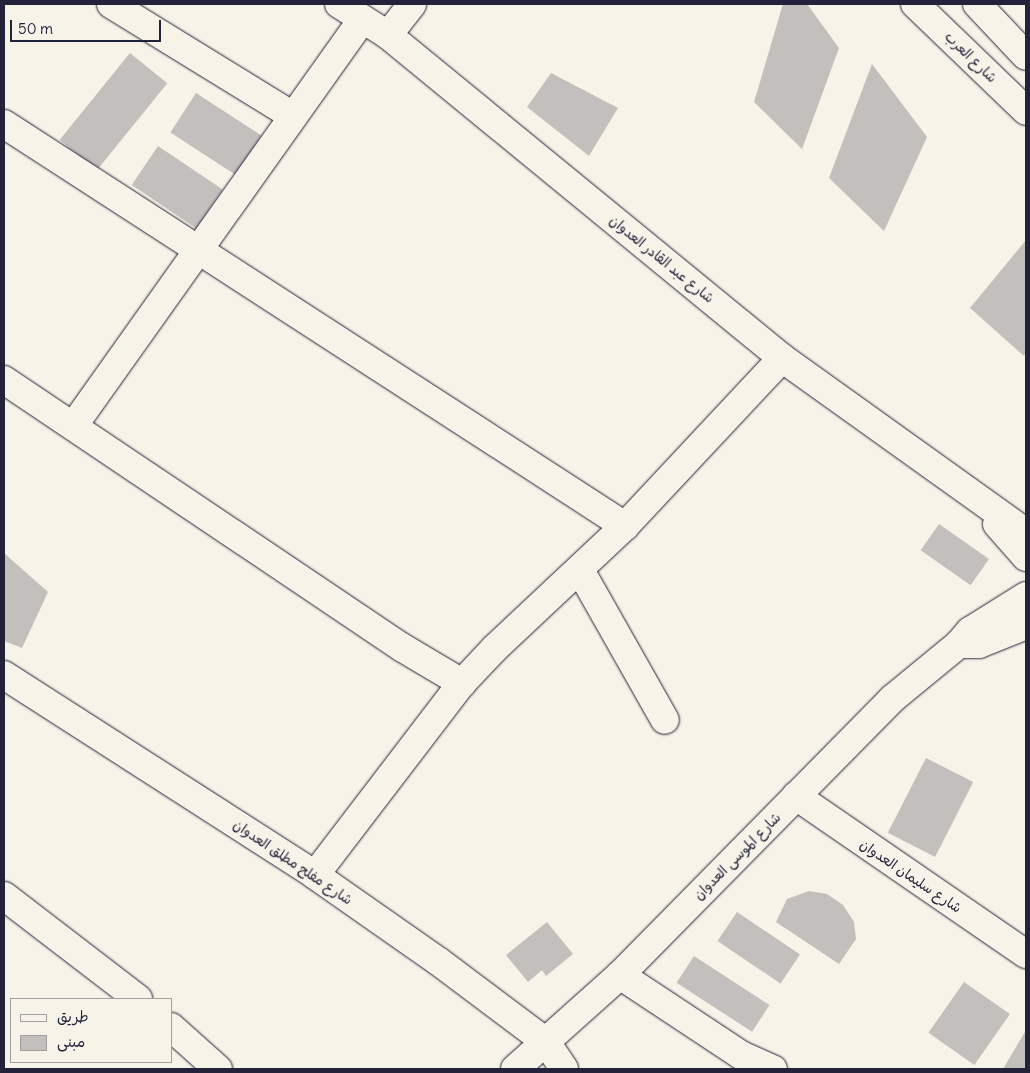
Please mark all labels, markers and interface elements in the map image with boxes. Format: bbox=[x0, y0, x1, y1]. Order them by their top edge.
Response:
scale bar bbox=[12, 10, 164, 42]
text: 50 m bbox=[18, 19, 53, 38]
street label: شارع العرب bbox=[941, 28, 1001, 86]
street label: شارع عبد القادر العدوان bbox=[606, 212, 718, 306]
street label: شارع الموسى العدوان bbox=[690, 809, 784, 903]
street label: شارع مفلح مطلق العدوان bbox=[230, 816, 356, 908]
street label: شارع سليمان العدوان bbox=[857, 836, 965, 916]
legend bbox=[10, 998, 172, 1063]
text: طريق bbox=[57, 1007, 89, 1026]
text: مبنى bbox=[57, 1032, 85, 1051]

